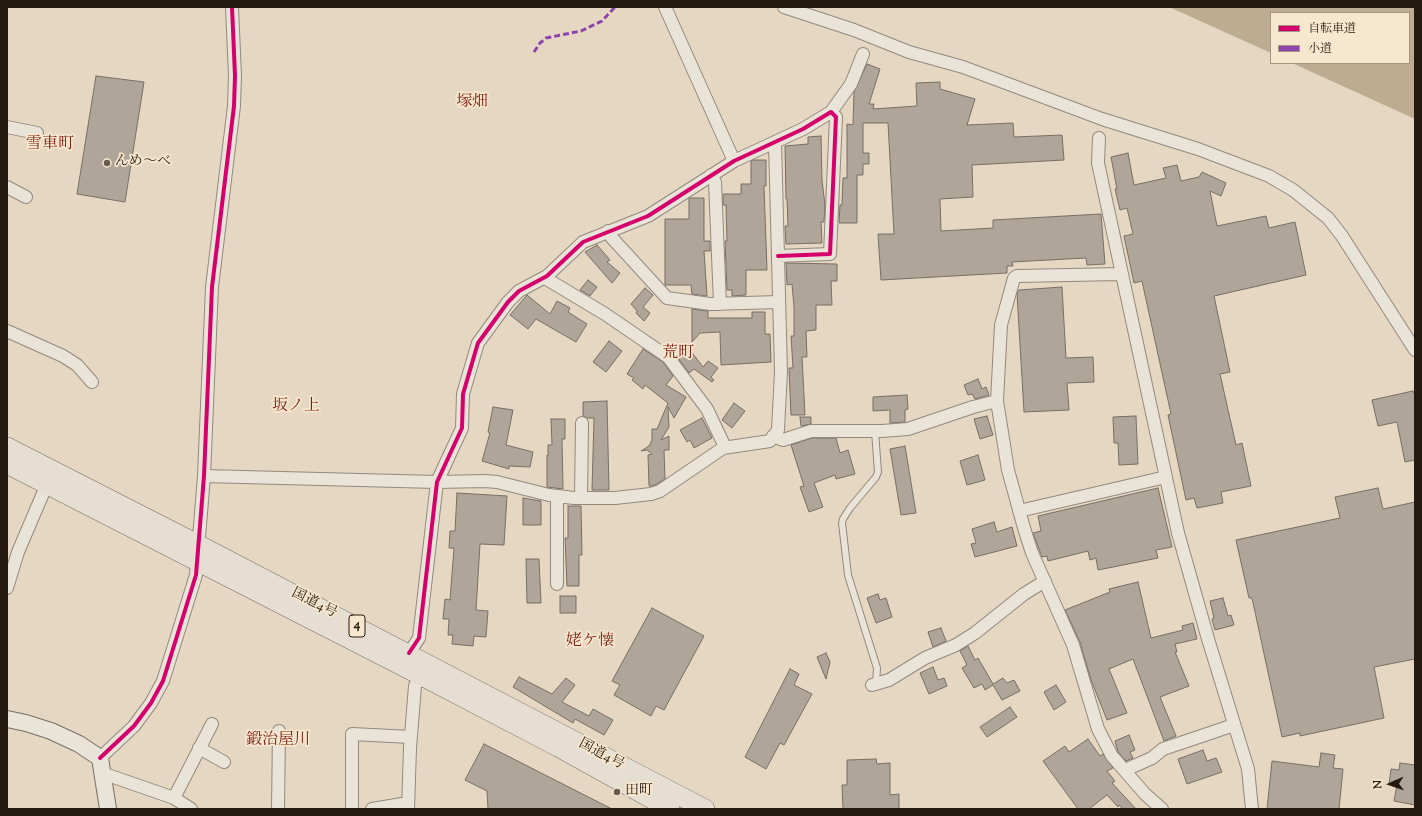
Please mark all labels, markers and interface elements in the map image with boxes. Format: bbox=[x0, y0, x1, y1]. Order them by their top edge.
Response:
legend bbox=[1270, 12, 1410, 64]
text: 自転車道 bbox=[1308, 20, 1356, 38]
text: 小道 bbox=[1308, 40, 1332, 58]
district label: 塚畑 bbox=[456, 93, 488, 113]
district label: 雪車町 bbox=[26, 135, 74, 155]
place label: んめ～べ bbox=[115, 155, 171, 171]
marker: んめ～べ bbox=[102, 158, 112, 168]
district label: 荒町 bbox=[662, 344, 694, 364]
district label: 坂ノ上 bbox=[272, 397, 320, 417]
street label: 国道4号 bbox=[288, 585, 340, 623]
road number: 4 bbox=[349, 615, 365, 637]
district label: 姥ケ懐 bbox=[566, 632, 614, 652]
district label: 鍛治屋川 bbox=[246, 731, 310, 751]
street label: 国道4号 bbox=[575, 736, 627, 774]
north arrow bbox=[1370, 764, 1410, 804]
text: N bbox=[1370, 780, 1386, 789]
place label: 田町 bbox=[625, 784, 653, 800]
marker: 田町 bbox=[612, 787, 622, 797]

